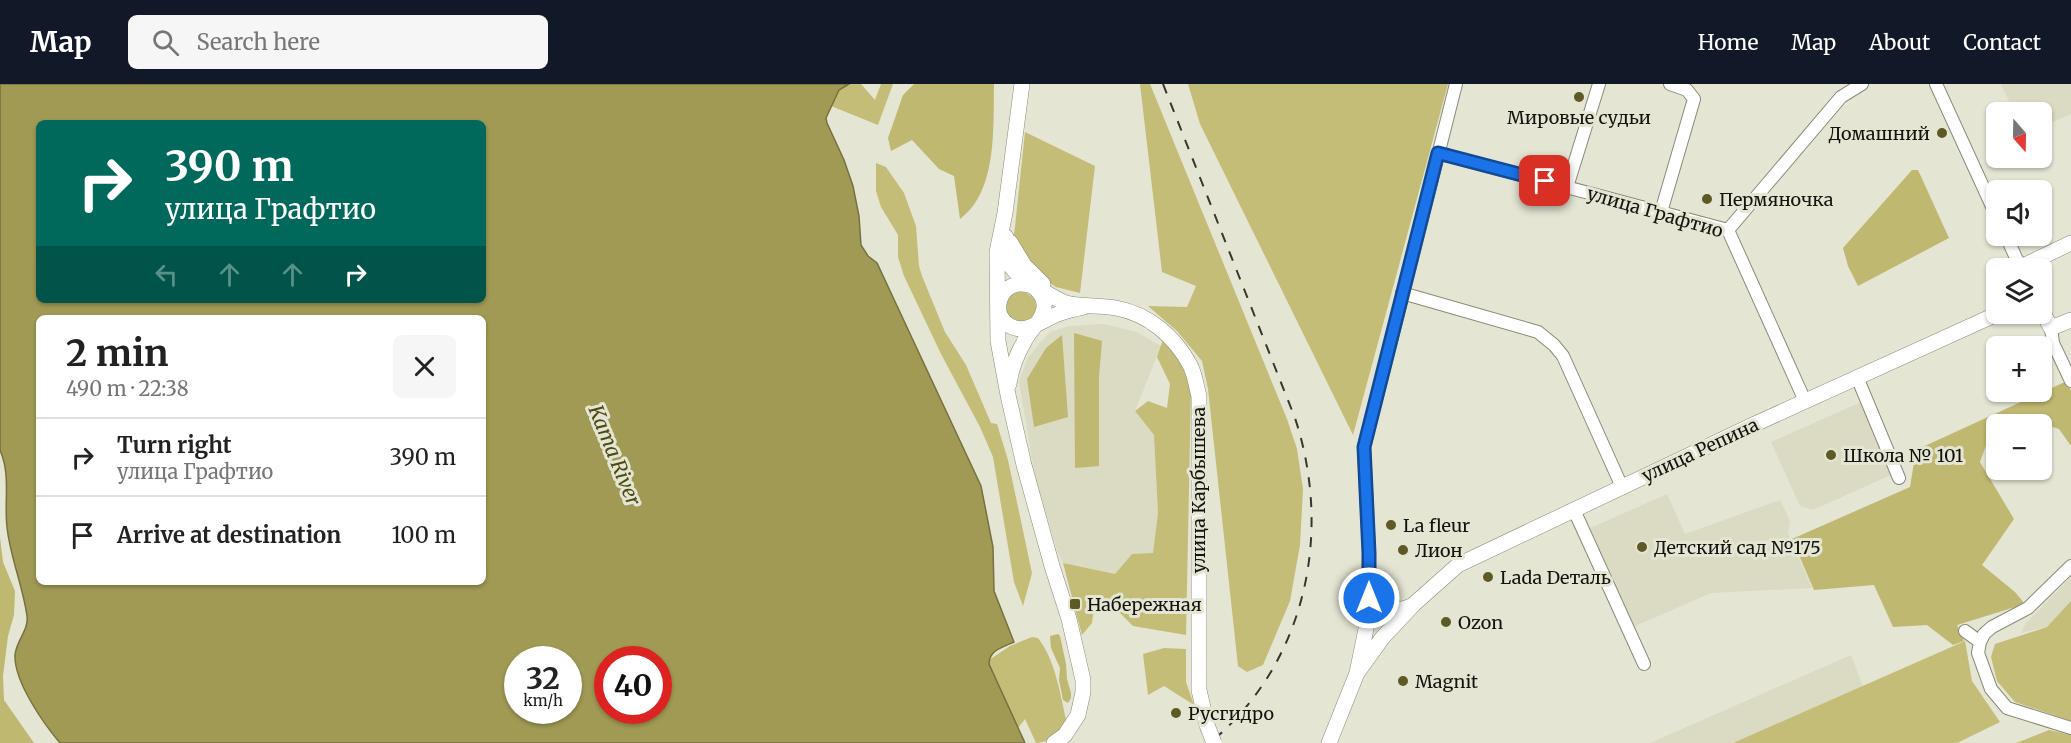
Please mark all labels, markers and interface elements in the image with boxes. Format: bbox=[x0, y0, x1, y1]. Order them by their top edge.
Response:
search box bbox=[128, 15, 548, 69]
text: Map bbox=[30, 24, 92, 60]
icon: search bbox=[149, 26, 182, 59]
text: Search here bbox=[197, 28, 320, 56]
text: Home bbox=[1698, 29, 1758, 56]
text: Map bbox=[1791, 29, 1836, 56]
text: About bbox=[1869, 29, 1930, 56]
text: Contact bbox=[1963, 29, 2041, 56]
marker: Мировые судьи bbox=[1572, 90, 1586, 104]
north arrow bbox=[1986, 102, 2052, 168]
map controls bbox=[1986, 102, 2052, 480]
place label: Мировые судьи bbox=[1507, 106, 1651, 129]
place label: Домашний bbox=[1829, 122, 1930, 145]
marker: Домашний bbox=[1935, 126, 1949, 140]
text: 390 m bbox=[165, 140, 294, 192]
icon: right bbox=[66, 144, 144, 222]
pin bbox=[1519, 155, 1570, 206]
icon: arrive bbox=[1528, 164, 1561, 197]
button: sound bbox=[1986, 180, 2052, 246]
street label: улица Графтио bbox=[1584, 182, 1726, 242]
place label: Пермяночка bbox=[1719, 188, 1834, 211]
text: улица Графтио bbox=[165, 192, 376, 226]
marker: Пермяночка bbox=[1700, 192, 1714, 206]
icon: left bbox=[150, 258, 183, 291]
icon: ahead bbox=[213, 258, 246, 291]
icon: ahead bbox=[276, 258, 309, 291]
icon: right bbox=[339, 258, 372, 291]
button: layers bbox=[1986, 258, 2052, 324]
text: 2 min bbox=[66, 331, 169, 376]
button: close bbox=[393, 335, 456, 398]
button: + bbox=[1986, 336, 2052, 402]
text: 490 m · 22:38 bbox=[66, 376, 189, 401]
water label: Kama River bbox=[583, 400, 647, 510]
street label: улица Карбышева bbox=[1187, 407, 1210, 573]
street label: улица Репина bbox=[1638, 413, 1762, 487]
button: − bbox=[1986, 414, 2052, 480]
text: Turn right bbox=[117, 431, 231, 459]
icon: right bbox=[66, 441, 99, 474]
text: 390 m bbox=[389, 443, 456, 471]
place label: Школа № 101 bbox=[1843, 444, 1963, 467]
marker: Школа № 101 bbox=[1824, 448, 1838, 462]
text: улица Графтио bbox=[117, 459, 273, 484]
place label: La fleur bbox=[1403, 514, 1470, 537]
marker: La fleur bbox=[1384, 518, 1398, 532]
icon: arrive bbox=[66, 519, 99, 552]
text: Arrive at destination bbox=[117, 521, 341, 549]
text: 100 m bbox=[391, 521, 456, 549]
place label: Детский сад №175 bbox=[1654, 536, 1821, 559]
place label: Лион bbox=[1415, 539, 1463, 562]
marker: Детский сад №175 bbox=[1635, 540, 1649, 554]
marker: Лион bbox=[1396, 543, 1410, 557]
position arrow bbox=[1337, 566, 1401, 630]
place label: Lada Dеталь bbox=[1500, 566, 1611, 589]
marker: Lada Dеталь bbox=[1481, 570, 1495, 584]
place label: Набережная bbox=[1087, 593, 1202, 616]
marker: Набережная bbox=[1068, 597, 1082, 611]
place label: Ozon bbox=[1458, 611, 1503, 634]
marker: Ozon bbox=[1439, 615, 1453, 629]
speed limit sign: 40 bbox=[594, 646, 672, 724]
text: 32 bbox=[526, 659, 560, 697]
place label: Magnit bbox=[1415, 670, 1478, 693]
marker: Magnit bbox=[1396, 674, 1410, 688]
text: km/h bbox=[523, 691, 563, 710]
place label: Русгидро bbox=[1188, 702, 1274, 725]
marker: Русгидро bbox=[1169, 706, 1183, 720]

